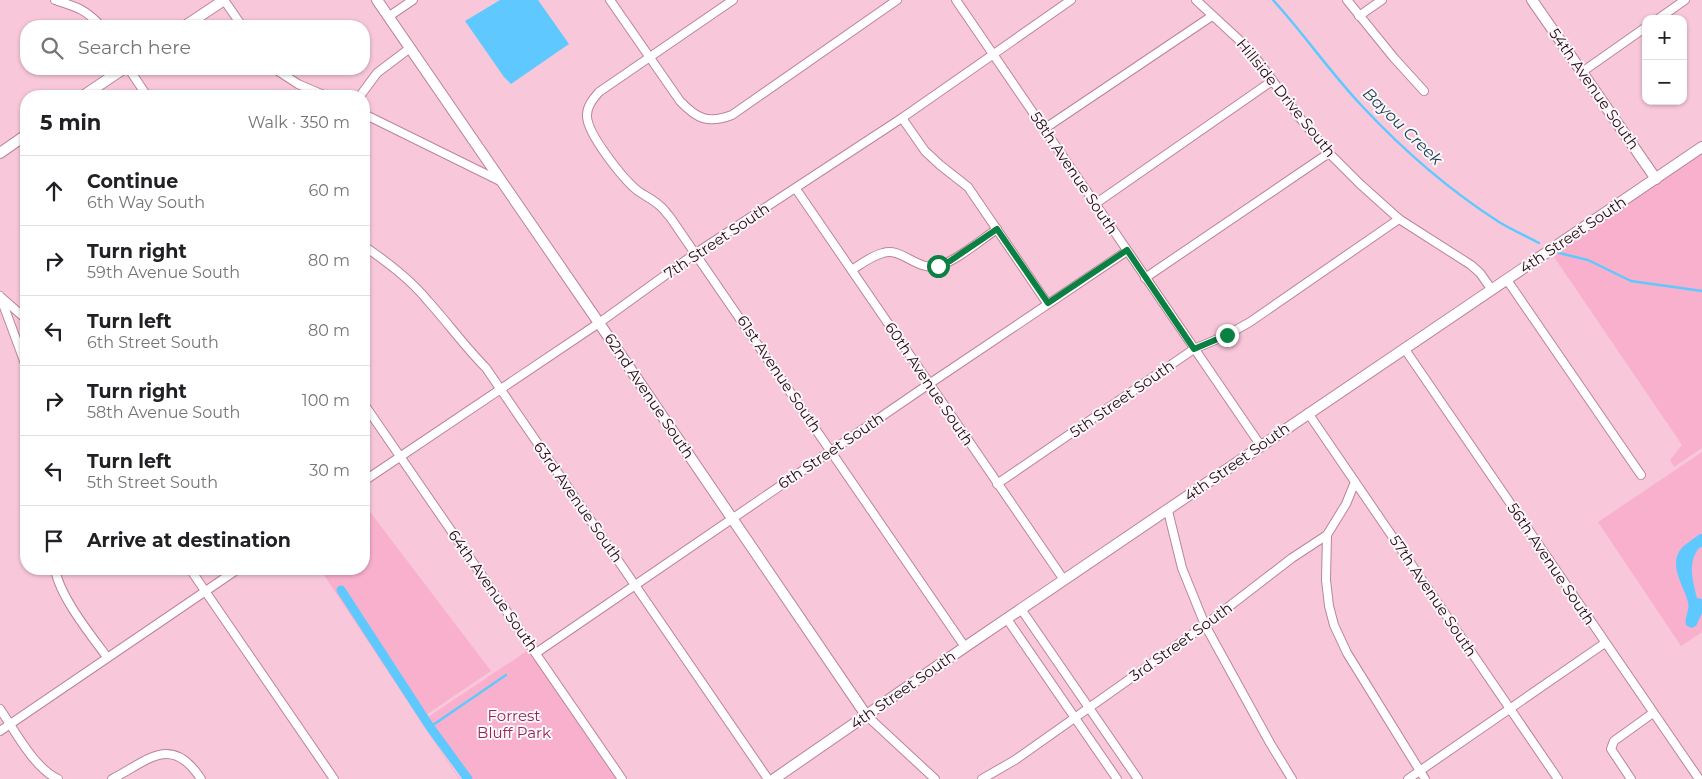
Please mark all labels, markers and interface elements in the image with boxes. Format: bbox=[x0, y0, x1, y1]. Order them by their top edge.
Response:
map controls bbox=[1642, 15, 1687, 105]
button: + bbox=[1642, 15, 1687, 60]
search box bbox=[20, 20, 370, 75]
street label: 54th Avenue South bbox=[1545, 24, 1644, 153]
icon: search bbox=[38, 34, 66, 62]
street label: Hillside Drive South bbox=[1233, 35, 1340, 161]
text: Search here bbox=[78, 36, 191, 59]
button: − bbox=[1642, 60, 1687, 105]
water label: Bayou Creek bbox=[1359, 84, 1447, 170]
street label: 58th Avenue South bbox=[1026, 108, 1122, 238]
text: 5 min bbox=[40, 110, 101, 135]
text: Walk · 350 m bbox=[248, 113, 350, 132]
text: Continue bbox=[87, 170, 178, 193]
icon: ahead bbox=[40, 177, 68, 205]
text: 60 m bbox=[308, 181, 350, 200]
street label: 4th Street South bbox=[1516, 192, 1630, 277]
text: 6th Way South bbox=[87, 193, 205, 212]
street label: 7th Street South bbox=[660, 198, 773, 283]
text: Turn right bbox=[87, 240, 187, 263]
icon: right bbox=[40, 247, 68, 275]
text: 80 m bbox=[308, 251, 350, 270]
route start bbox=[927, 255, 950, 278]
text: 59th Avenue South bbox=[87, 263, 240, 282]
text: Turn left bbox=[87, 310, 172, 333]
street label: 61st Avenue South bbox=[733, 311, 826, 436]
icon: left bbox=[40, 317, 68, 345]
street label: 60th Avenue South bbox=[881, 318, 978, 449]
text: 80 m bbox=[308, 321, 350, 340]
route end bbox=[1216, 324, 1239, 347]
street label: 62nd Avenue South bbox=[600, 329, 698, 462]
text: 6th Street South bbox=[87, 333, 219, 352]
street label: 5th Street South bbox=[1066, 356, 1177, 442]
text: Turn right bbox=[87, 380, 187, 403]
icon: right bbox=[40, 387, 68, 415]
text: 100 m bbox=[302, 391, 350, 410]
text: 58th Avenue South bbox=[87, 403, 240, 422]
street label: 6th Street South bbox=[774, 408, 887, 493]
street label: 4th Street South bbox=[1180, 418, 1293, 505]
street label: 63rd Avenue South bbox=[530, 438, 627, 566]
text: Turn left bbox=[87, 450, 172, 473]
icon: left bbox=[40, 457, 68, 485]
text: 30 m bbox=[309, 461, 350, 480]
text: 5th Street South bbox=[87, 473, 218, 492]
street label: 56th Avenue South bbox=[1503, 499, 1599, 628]
street label: 64th Avenue South bbox=[444, 526, 543, 655]
icon: arrive bbox=[40, 527, 68, 555]
text: Arrive at destination bbox=[87, 529, 291, 552]
street label: 57th Avenue South bbox=[1386, 531, 1481, 660]
street label: 3rd Street South bbox=[1126, 598, 1236, 685]
street label: 4th Street South bbox=[846, 646, 959, 733]
park label: Forrest Bluff Park bbox=[477, 706, 551, 742]

